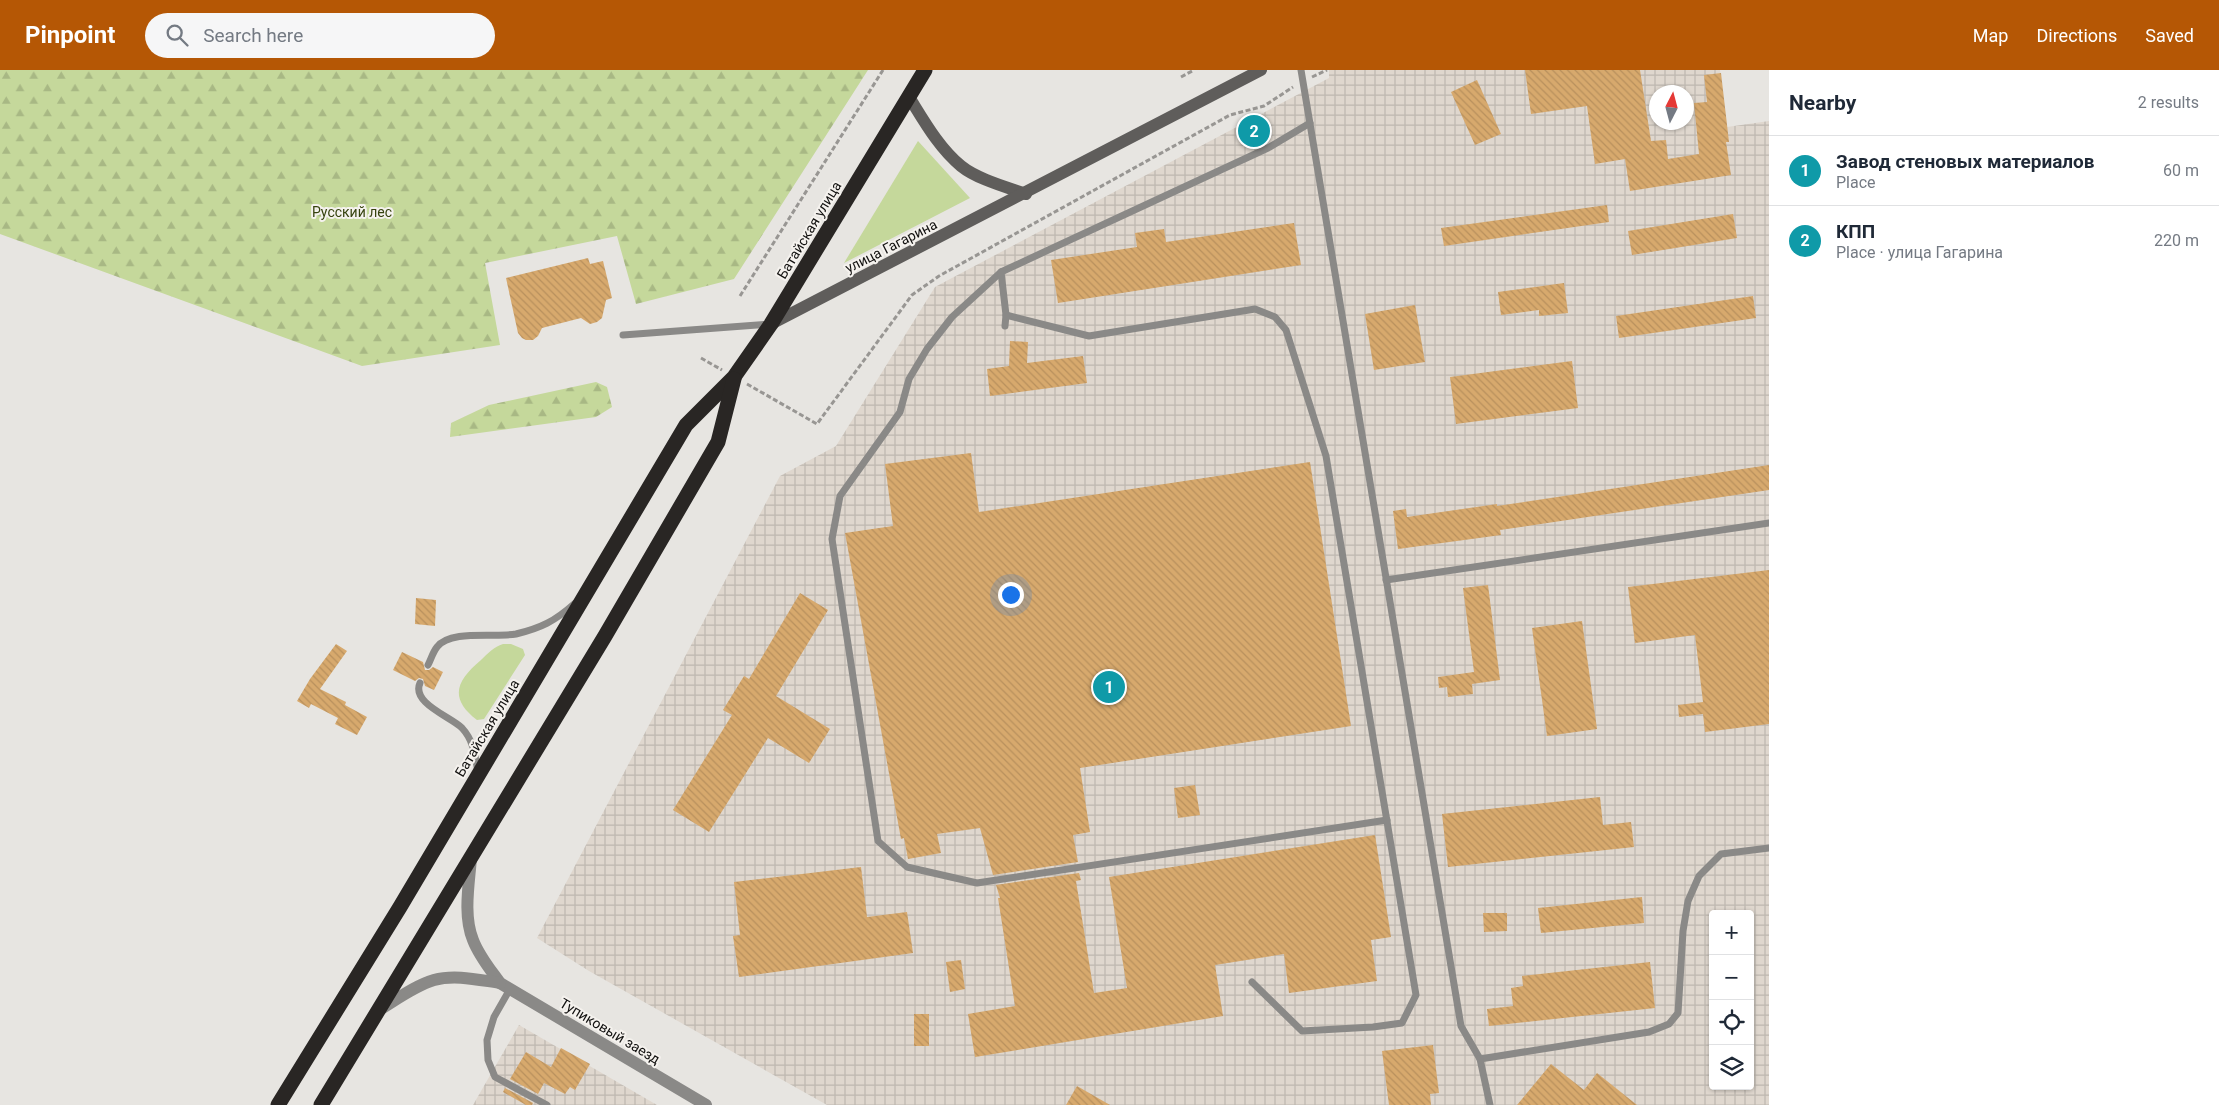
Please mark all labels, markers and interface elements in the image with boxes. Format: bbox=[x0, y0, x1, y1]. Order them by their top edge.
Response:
search box bbox=[145, 13, 495, 58]
text: Pinpoint bbox=[25, 21, 115, 49]
icon: search bbox=[163, 21, 191, 49]
text: Search here bbox=[203, 24, 303, 47]
text: Map bbox=[1973, 25, 2008, 46]
text: Directions bbox=[2036, 25, 2117, 46]
text: Saved bbox=[2145, 25, 2194, 46]
north arrow bbox=[1649, 85, 1694, 130]
text: Nearby bbox=[1789, 91, 1856, 115]
text: 2 results bbox=[2138, 93, 2199, 112]
pin: 2 bbox=[1238, 112, 1270, 150]
text: Завод стеновых материалов bbox=[1836, 150, 2095, 173]
text: 1 bbox=[1800, 161, 1810, 180]
text: 60 m bbox=[2163, 161, 2199, 180]
text: Place bbox=[1836, 173, 1876, 192]
street label: Батайская улица bbox=[774, 178, 844, 282]
park label: Русский лес bbox=[312, 204, 392, 220]
street label: улица Гагарина bbox=[842, 216, 940, 276]
text: КПП bbox=[1836, 220, 1875, 243]
text: 2 bbox=[1800, 231, 1810, 250]
text: 220 m bbox=[2154, 231, 2199, 250]
text: Place · улица Гагарина bbox=[1836, 243, 2003, 262]
your location bbox=[998, 582, 1024, 608]
pin: 1 bbox=[1093, 668, 1125, 706]
street label: Батайская улица bbox=[452, 676, 522, 780]
map controls bbox=[1709, 910, 1754, 1090]
button: + bbox=[1709, 910, 1754, 955]
button: − bbox=[1709, 955, 1754, 1000]
street label: Тупиковый заезд bbox=[557, 995, 664, 1068]
button: locate bbox=[1709, 1000, 1754, 1045]
button: layers bbox=[1709, 1045, 1754, 1090]

